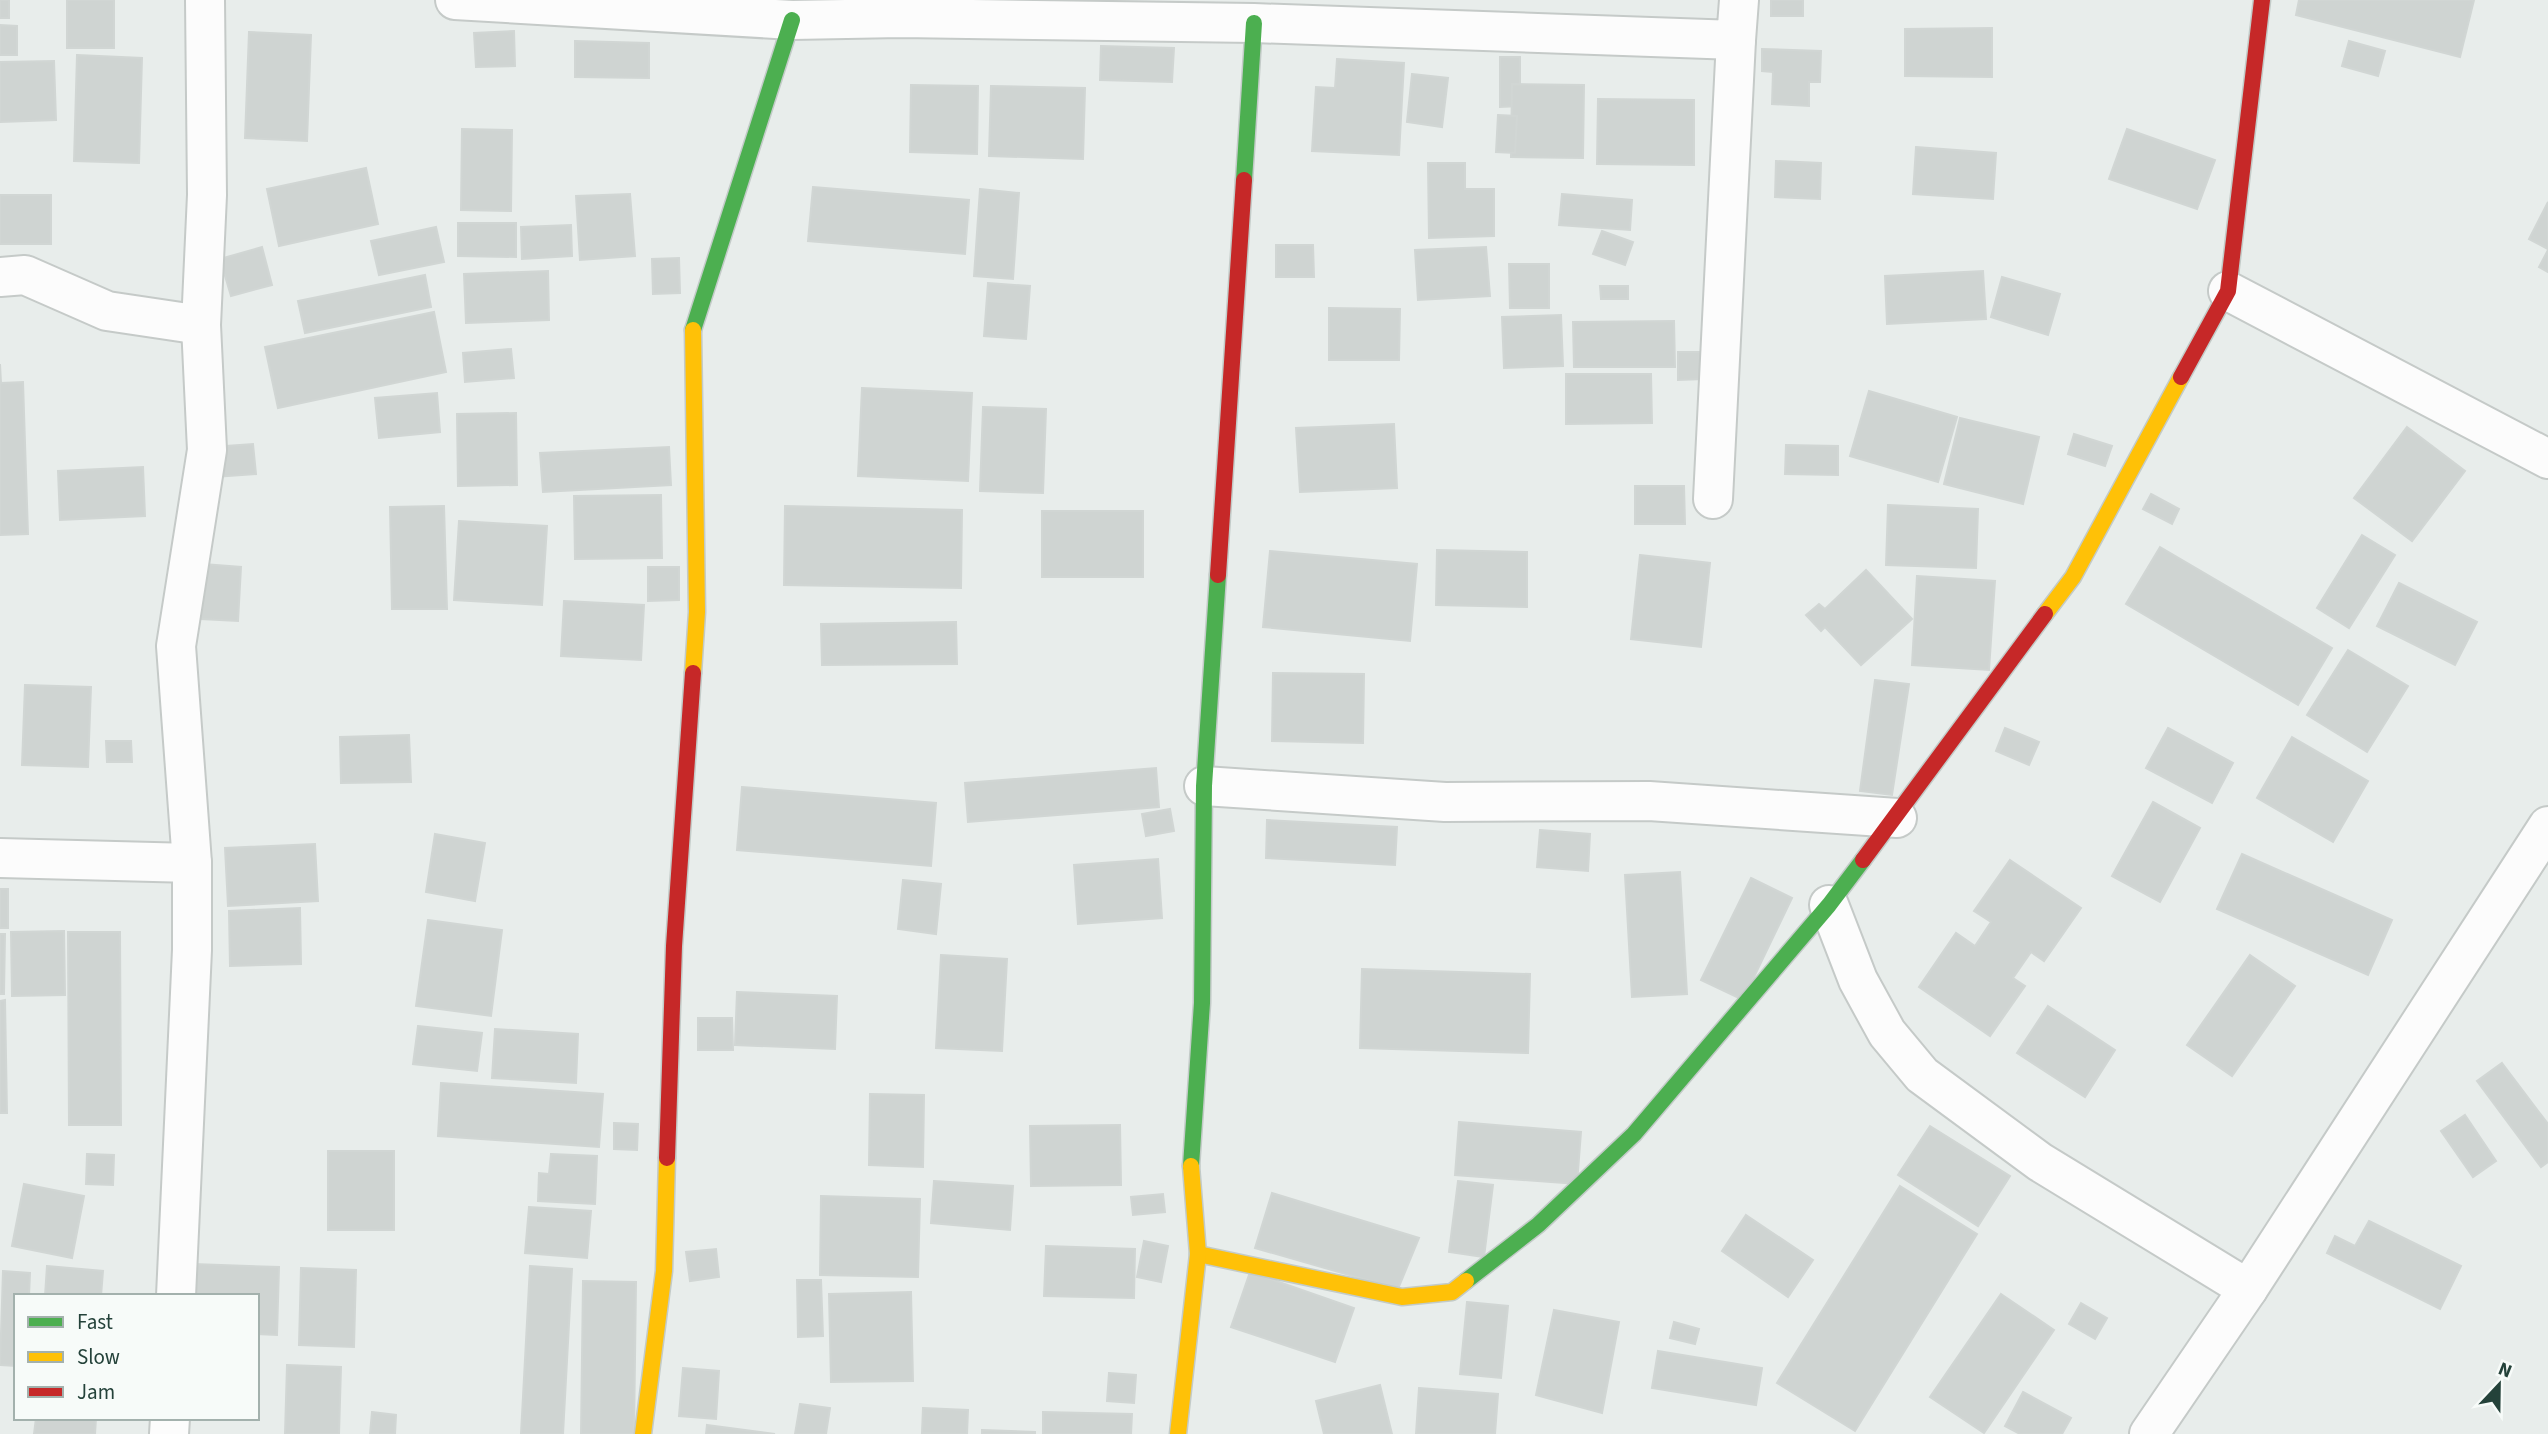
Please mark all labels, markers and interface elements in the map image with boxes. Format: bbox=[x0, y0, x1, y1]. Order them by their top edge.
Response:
legend bbox=[14, 1294, 259, 1420]
text: Fast bbox=[77, 1307, 113, 1337]
text: Slow bbox=[77, 1342, 120, 1372]
north arrow bbox=[2464, 1350, 2534, 1420]
text: N bbox=[2494, 1356, 2516, 1386]
text: Jam bbox=[77, 1377, 115, 1407]

